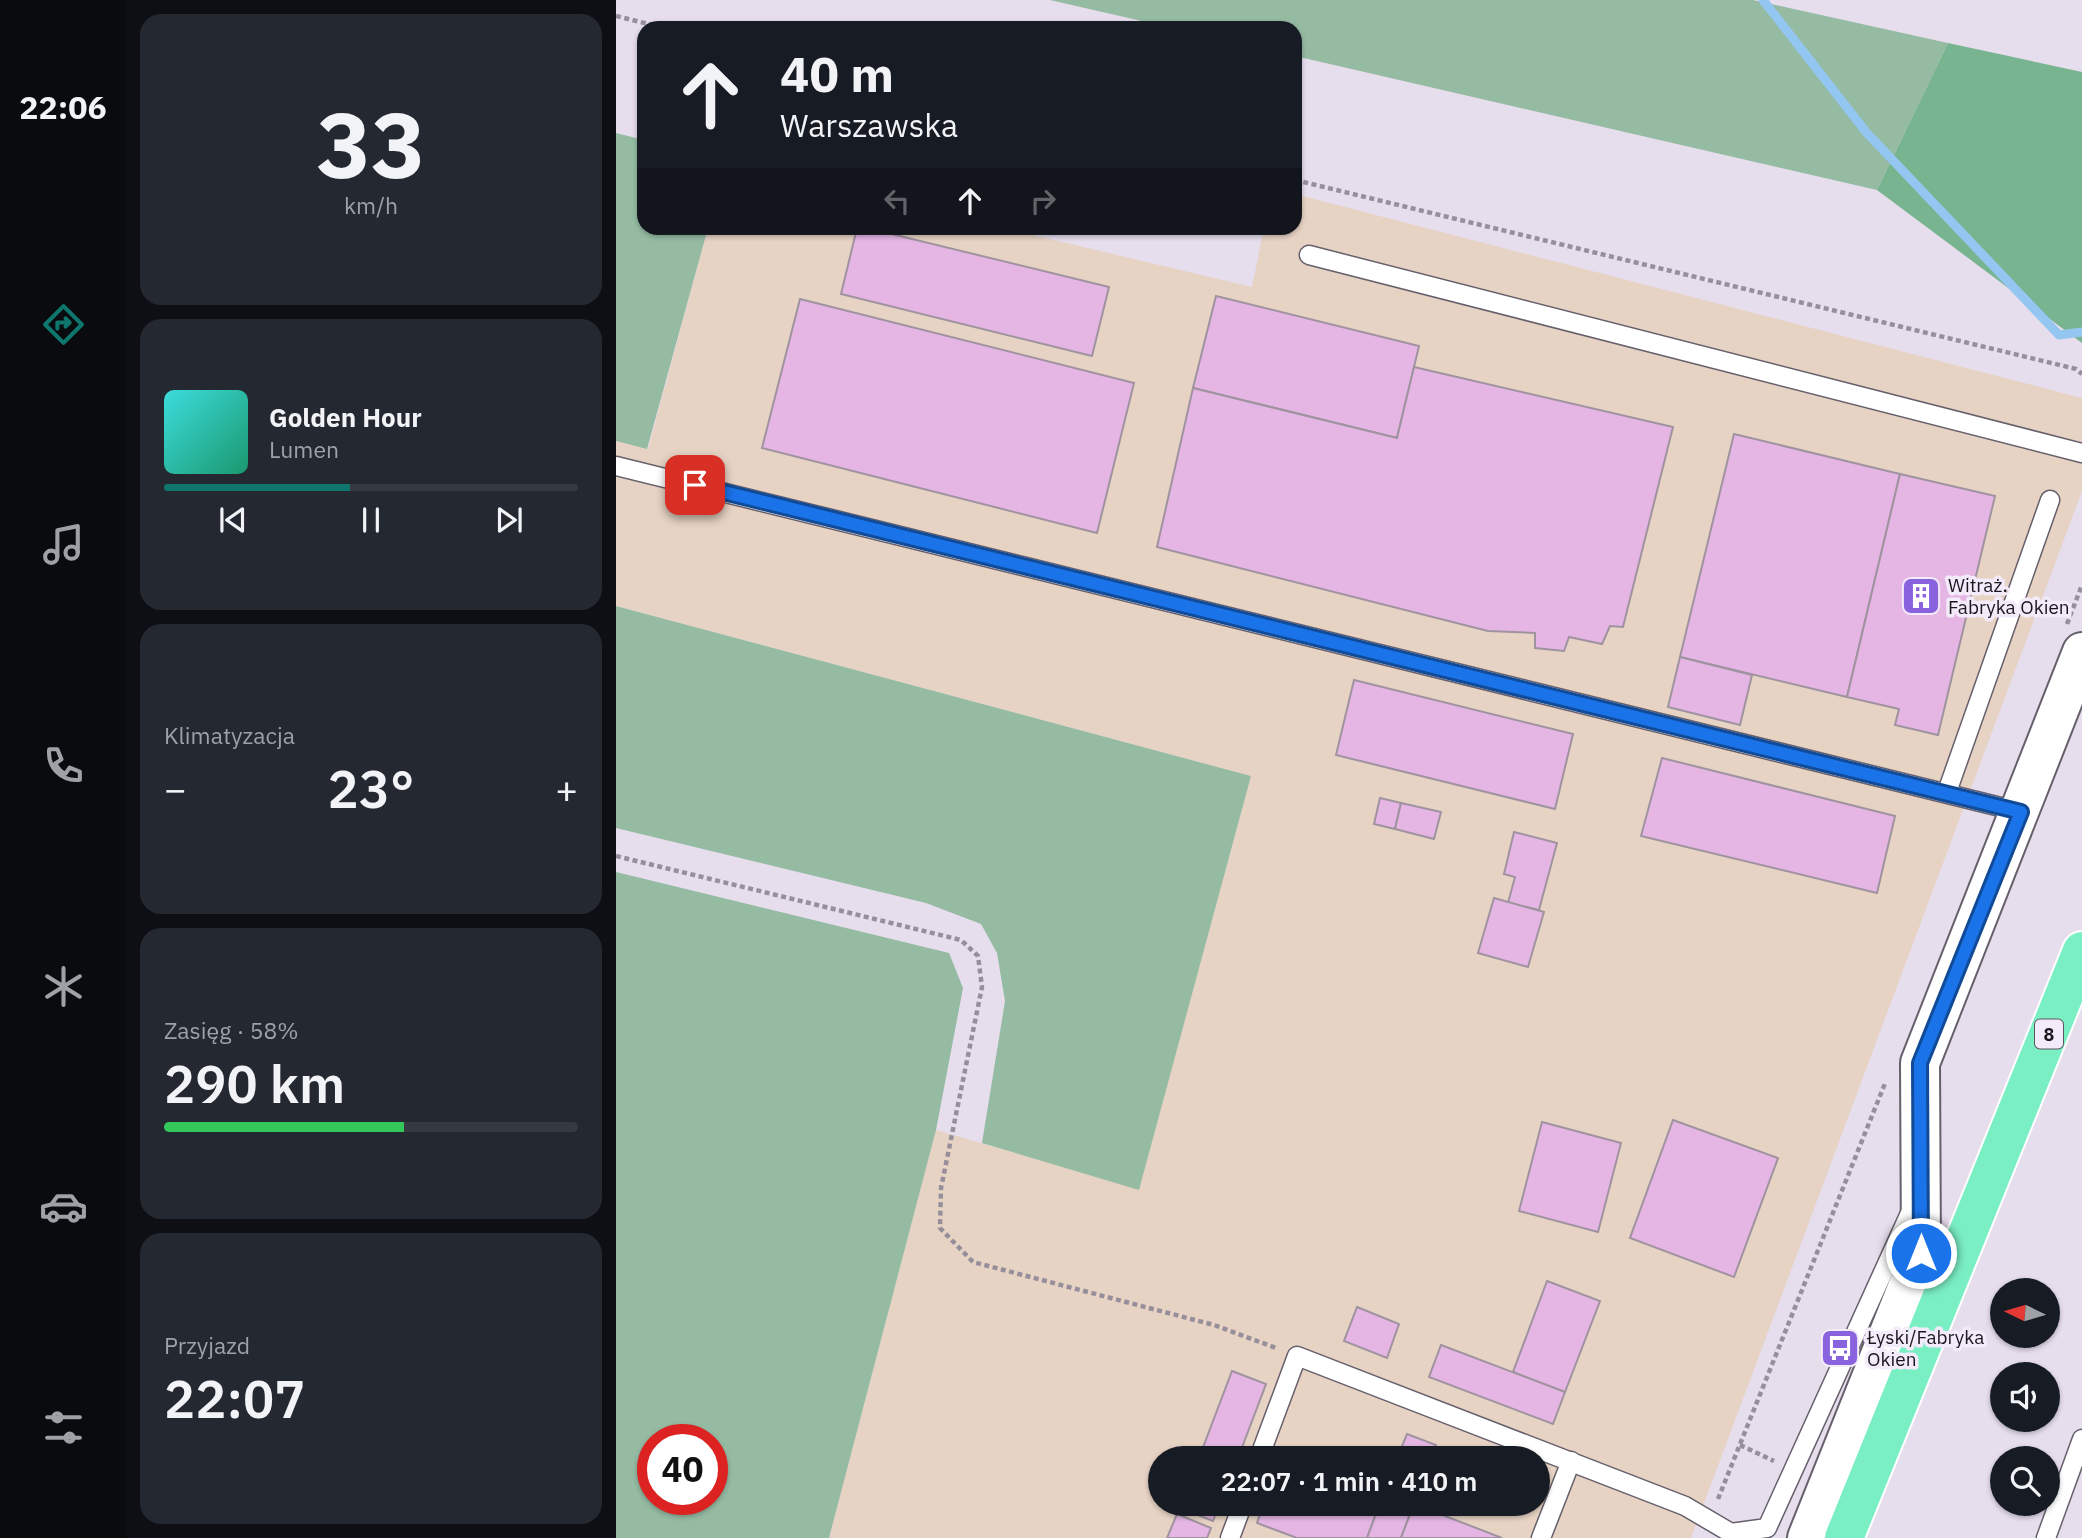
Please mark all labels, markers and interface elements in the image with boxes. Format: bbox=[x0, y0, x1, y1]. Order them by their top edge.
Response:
text: 40 m bbox=[780, 42, 894, 105]
icon: ahead bbox=[665, 49, 756, 140]
text: 33 bbox=[316, 85, 426, 203]
text: 22:06 bbox=[19, 86, 107, 128]
text: Warszawska bbox=[780, 104, 958, 146]
icon: left bbox=[878, 182, 916, 220]
icon: ahead bbox=[951, 182, 989, 220]
icon: right bbox=[1024, 182, 1062, 220]
text: km/h bbox=[344, 190, 398, 220]
icon: directions bbox=[39, 300, 88, 349]
text: Golden Hour bbox=[269, 400, 422, 434]
text: Lumen bbox=[269, 434, 339, 464]
pin bbox=[665, 455, 725, 515]
icon: arrive bbox=[676, 466, 714, 504]
icon: previous bbox=[214, 501, 252, 539]
icon: pause bbox=[352, 501, 390, 539]
icon: next bbox=[490, 501, 528, 539]
icon: music bbox=[39, 520, 88, 569]
place label: Witraż. Fabryka Okien bbox=[1948, 573, 2070, 619]
building icon: Witraż. Fabryka Okien bbox=[1900, 575, 1942, 617]
text: Klimatyzacja bbox=[164, 720, 295, 750]
icon: phone bbox=[39, 741, 88, 790]
text: 23° bbox=[328, 755, 414, 822]
text: − bbox=[164, 764, 187, 813]
text: + bbox=[555, 764, 578, 813]
icon: climate bbox=[39, 962, 88, 1011]
text: Zasięg · 58% bbox=[164, 1015, 299, 1045]
road number: 8 bbox=[2035, 1020, 2063, 1049]
text: 290 km bbox=[164, 1050, 345, 1117]
icon: car bbox=[39, 1182, 88, 1231]
position arrow bbox=[1884, 1216, 1958, 1290]
north arrow bbox=[1990, 1278, 2060, 1348]
map controls bbox=[1990, 1278, 2060, 1516]
place label: Łyski/Fabryka Okien bbox=[1866, 1325, 1984, 1371]
bus stop icon: Łyski/Fabryka Okien bbox=[1819, 1327, 1861, 1369]
text: Przyjazd bbox=[164, 1330, 250, 1360]
button: sound bbox=[1990, 1362, 2060, 1432]
text: 22:07 bbox=[164, 1365, 305, 1432]
icon: filters bbox=[39, 1403, 88, 1452]
speed limit sign: 40 bbox=[637, 1424, 728, 1515]
button: search bbox=[1990, 1446, 2060, 1516]
text: 22:07 · 1 min · 410 m bbox=[1221, 1464, 1477, 1498]

